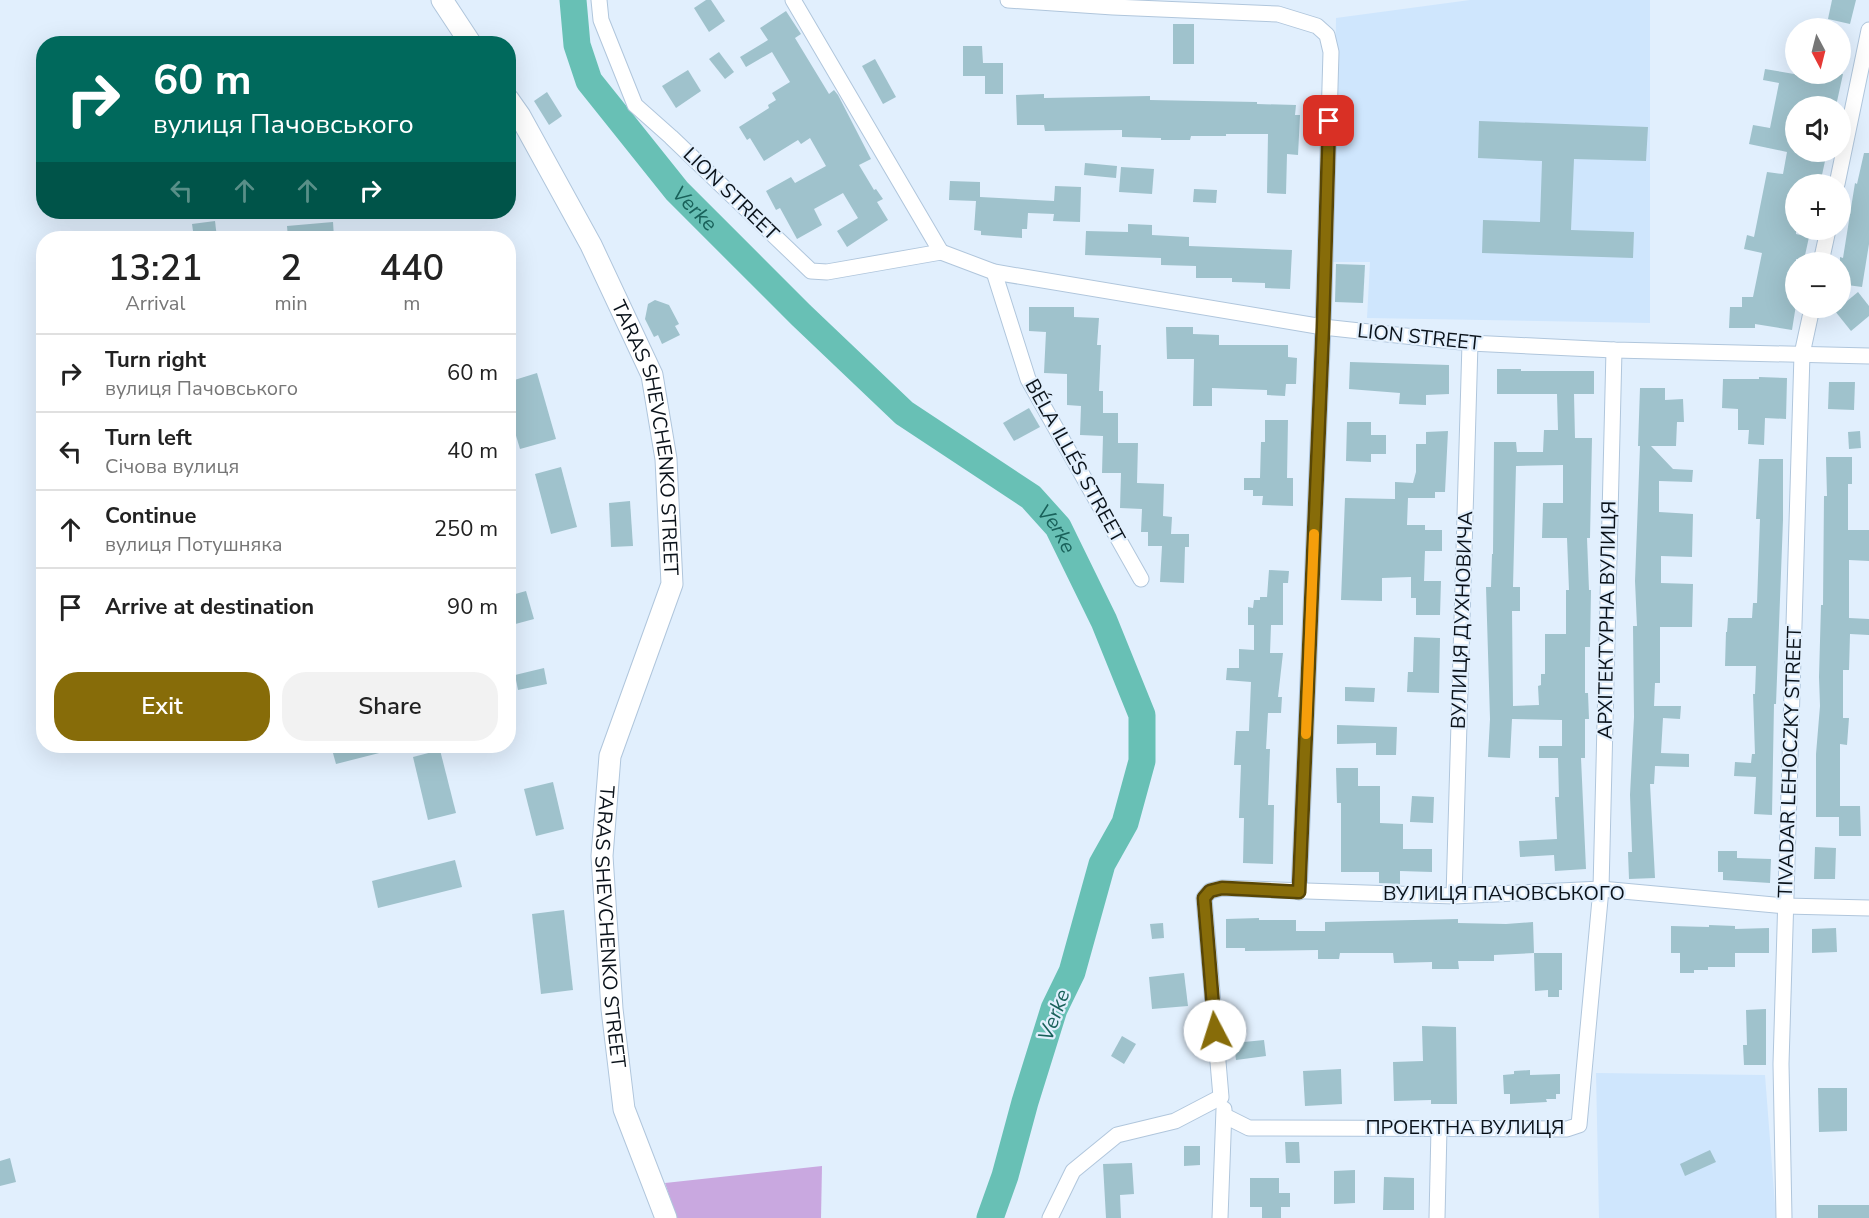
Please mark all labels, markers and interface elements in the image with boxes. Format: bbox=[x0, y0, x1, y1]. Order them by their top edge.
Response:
north arrow bbox=[1785, 18, 1851, 84]
map controls bbox=[1785, 18, 1851, 318]
text: 60 m bbox=[153, 52, 252, 109]
icon: right bbox=[54, 60, 132, 138]
pin bbox=[1303, 95, 1354, 146]
button: sound bbox=[1785, 96, 1851, 162]
icon: arrive bbox=[1312, 104, 1345, 137]
text: вулиця Пачовського bbox=[153, 106, 414, 143]
street label: LION STREET bbox=[677, 141, 785, 247]
icon: left bbox=[165, 174, 198, 207]
icon: ahead bbox=[228, 174, 261, 207]
icon: ahead bbox=[291, 174, 324, 207]
icon: right bbox=[354, 174, 387, 207]
button: + bbox=[1785, 174, 1851, 240]
water label: Verke bbox=[666, 180, 723, 237]
text: 13:21 bbox=[108, 244, 203, 293]
text: 2 bbox=[280, 244, 302, 293]
text: 440 bbox=[379, 244, 444, 293]
button: − bbox=[1785, 252, 1851, 318]
text: Arrival bbox=[125, 290, 185, 317]
text: min bbox=[275, 290, 308, 317]
text: m bbox=[403, 290, 420, 317]
street label: TARAS SHEVCHENKO STREET bbox=[605, 296, 685, 576]
street label: LION STREET bbox=[1356, 317, 1482, 357]
text: Turn right bbox=[105, 345, 206, 375]
icon: right bbox=[54, 357, 87, 390]
text: 60 m bbox=[447, 358, 498, 388]
street label: BÉLA ILLÉS STREET bbox=[1019, 374, 1131, 548]
text: вулиця Пачовського bbox=[105, 375, 298, 402]
text: Turn left bbox=[105, 423, 192, 453]
icon: left bbox=[54, 435, 87, 468]
text: 40 m bbox=[447, 436, 498, 466]
text: Січова вулиця bbox=[105, 453, 239, 480]
water label: Verke bbox=[1030, 498, 1083, 558]
text: Continue bbox=[105, 501, 196, 531]
street label: АРХІТЕКТУРНА ВУЛИЦЯ bbox=[1591, 501, 1623, 739]
street label: ВУЛИЦЯ ДУХНОВИЧА bbox=[1445, 510, 1479, 729]
icon: ahead bbox=[54, 513, 87, 546]
text: 250 m bbox=[434, 514, 498, 544]
text: вулиця Потушняка bbox=[105, 531, 283, 558]
icon: arrive bbox=[54, 591, 87, 624]
text: Arrive at destination bbox=[105, 592, 314, 622]
text: 90 m bbox=[447, 592, 498, 622]
street label: TIVADAR LEHOCZKY STREET bbox=[1772, 626, 1808, 898]
button: Exit bbox=[54, 672, 270, 741]
button: Share bbox=[282, 672, 498, 741]
street label: TARAS SHEVCHENKO STREET bbox=[589, 785, 632, 1069]
street label: ВУЛИЦЯ ПАЧОВСЬКОГО bbox=[1383, 880, 1625, 907]
water label: Verke bbox=[1031, 985, 1077, 1045]
position arrow bbox=[1183, 999, 1247, 1063]
street label: ПРОЕКТНА ВУЛИЦЯ bbox=[1366, 1114, 1565, 1141]

